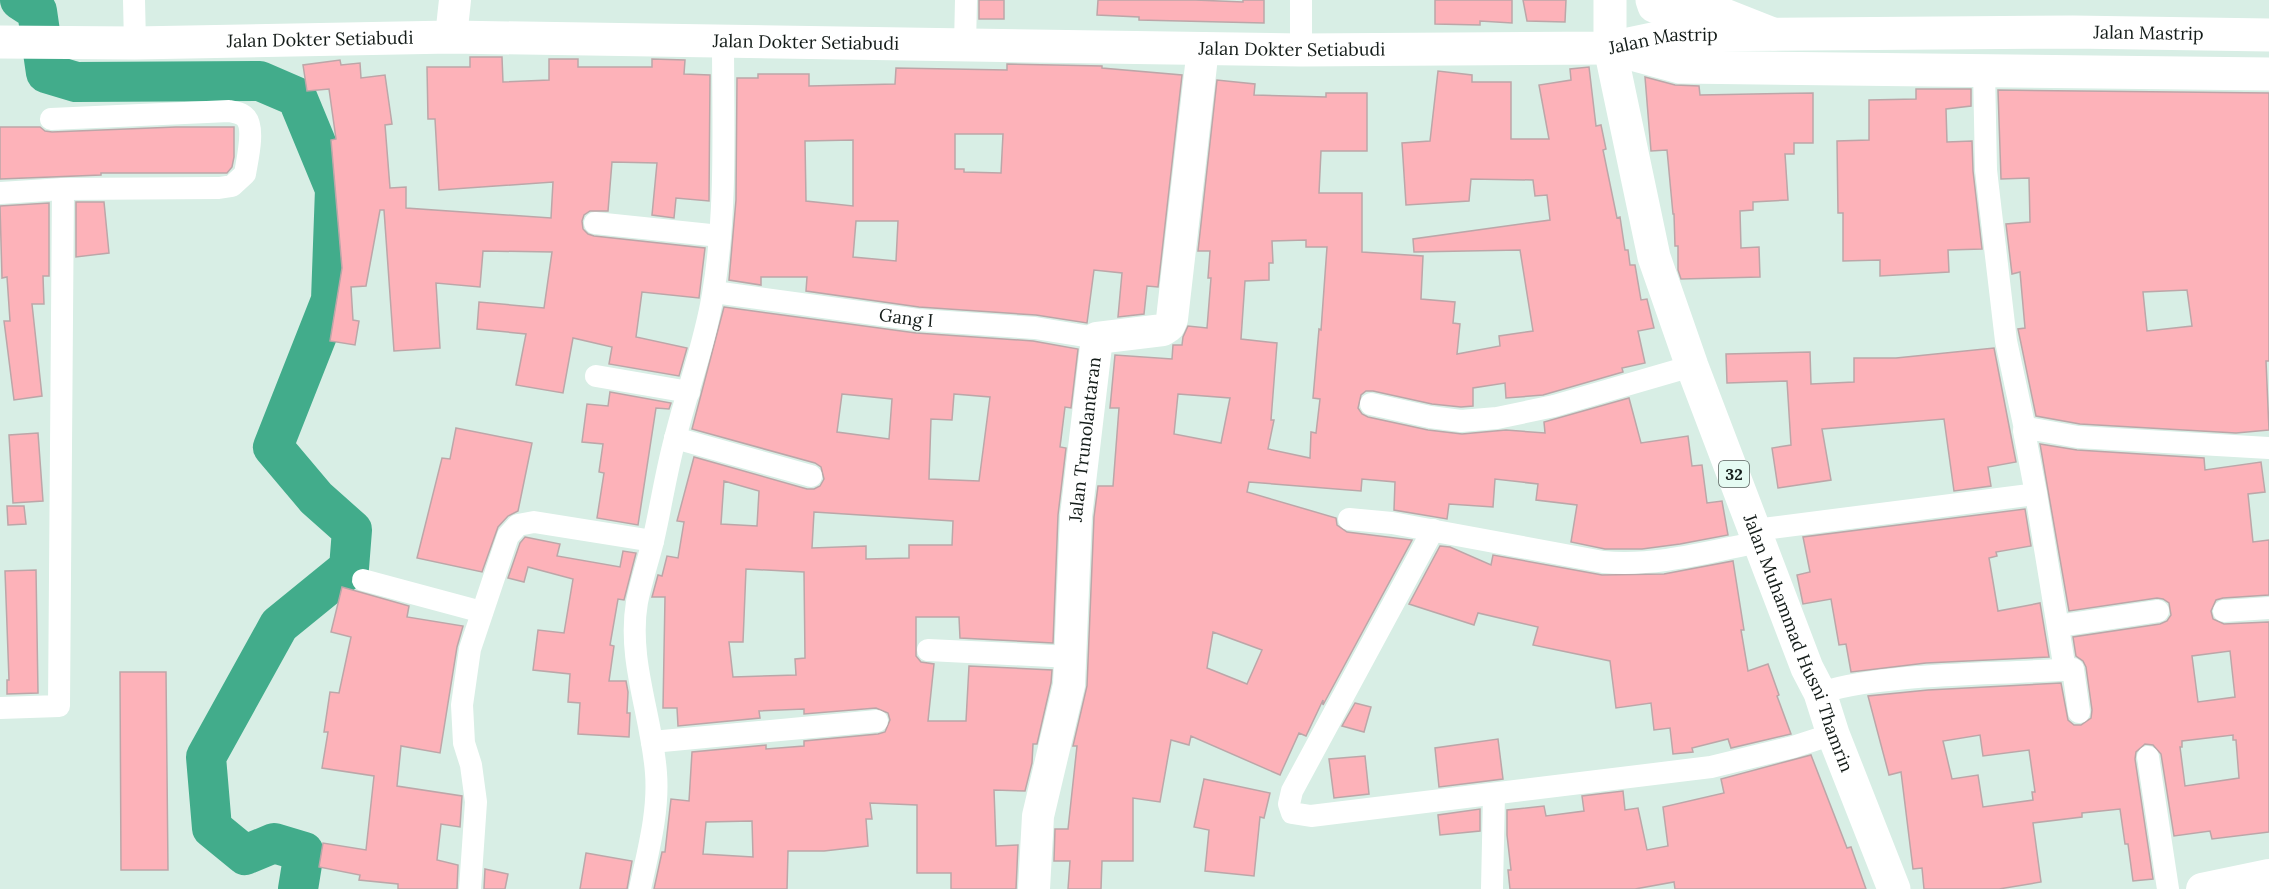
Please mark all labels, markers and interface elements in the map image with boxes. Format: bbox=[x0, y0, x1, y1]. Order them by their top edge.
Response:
street label: Jalan Mastrip bbox=[2092, 20, 2204, 45]
street label: Jalan Mastrip bbox=[1605, 23, 1718, 59]
street label: Jalan Dokter Setiabudi bbox=[225, 26, 414, 52]
street label: Jalan Dokter Setiabudi bbox=[711, 29, 899, 55]
street label: Jalan Dokter Setiabudi bbox=[1197, 36, 1385, 61]
street label: Gang I bbox=[878, 303, 934, 332]
street label: Jalan Trunolantaran bbox=[1064, 355, 1106, 523]
road number: 32 bbox=[1719, 461, 1749, 487]
street label: Jalan Muhammad Husni Thamrin bbox=[1738, 510, 1859, 775]

